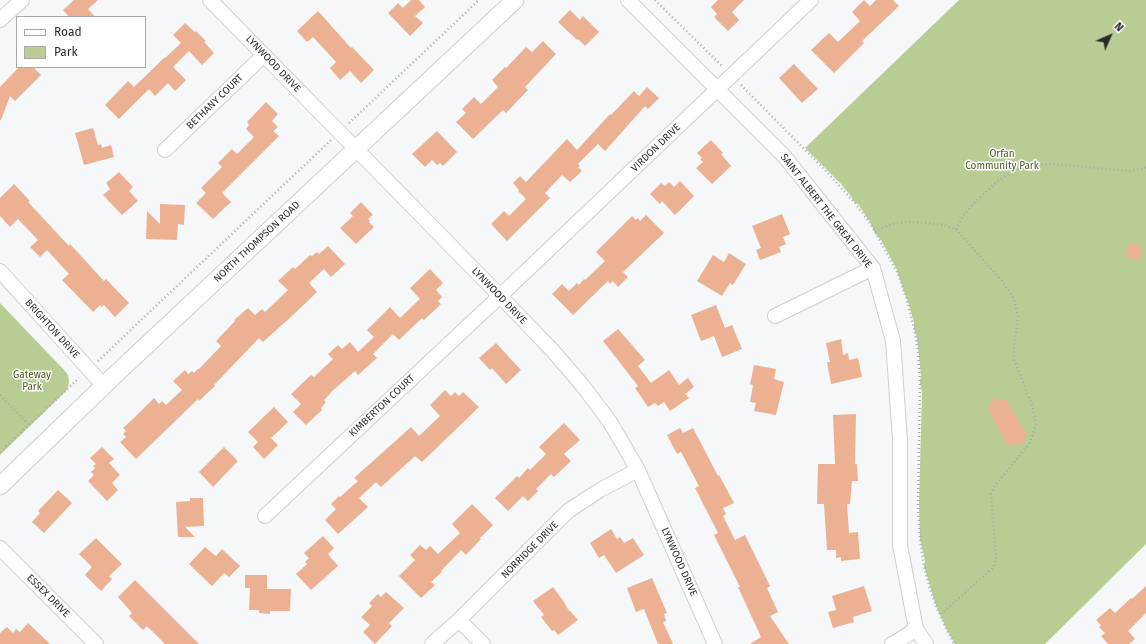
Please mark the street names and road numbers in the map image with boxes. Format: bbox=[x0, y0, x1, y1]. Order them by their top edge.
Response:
street label: LYNWOOD DRIVE bbox=[243, 33, 303, 95]
street label: BETHANY COURT bbox=[184, 72, 246, 132]
street label: VIRDON DRIVE bbox=[629, 122, 683, 174]
street label: SAINT ALBERT THE GREAT DRIVE bbox=[778, 152, 874, 270]
street label: NORTH THOMPSON ROAD bbox=[212, 199, 302, 285]
street label: LYNWOOD DRIVE bbox=[469, 265, 529, 327]
street label: BRIGHTON DRIVE bbox=[22, 297, 82, 361]
street label: KIMBERTON COURT bbox=[347, 373, 417, 439]
street label: NORRIDGE DRIVE bbox=[499, 519, 561, 581]
street label: LYNWOOD DRIVE bbox=[658, 526, 700, 598]
street label: ESSEX DRIVE bbox=[24, 572, 72, 620]

